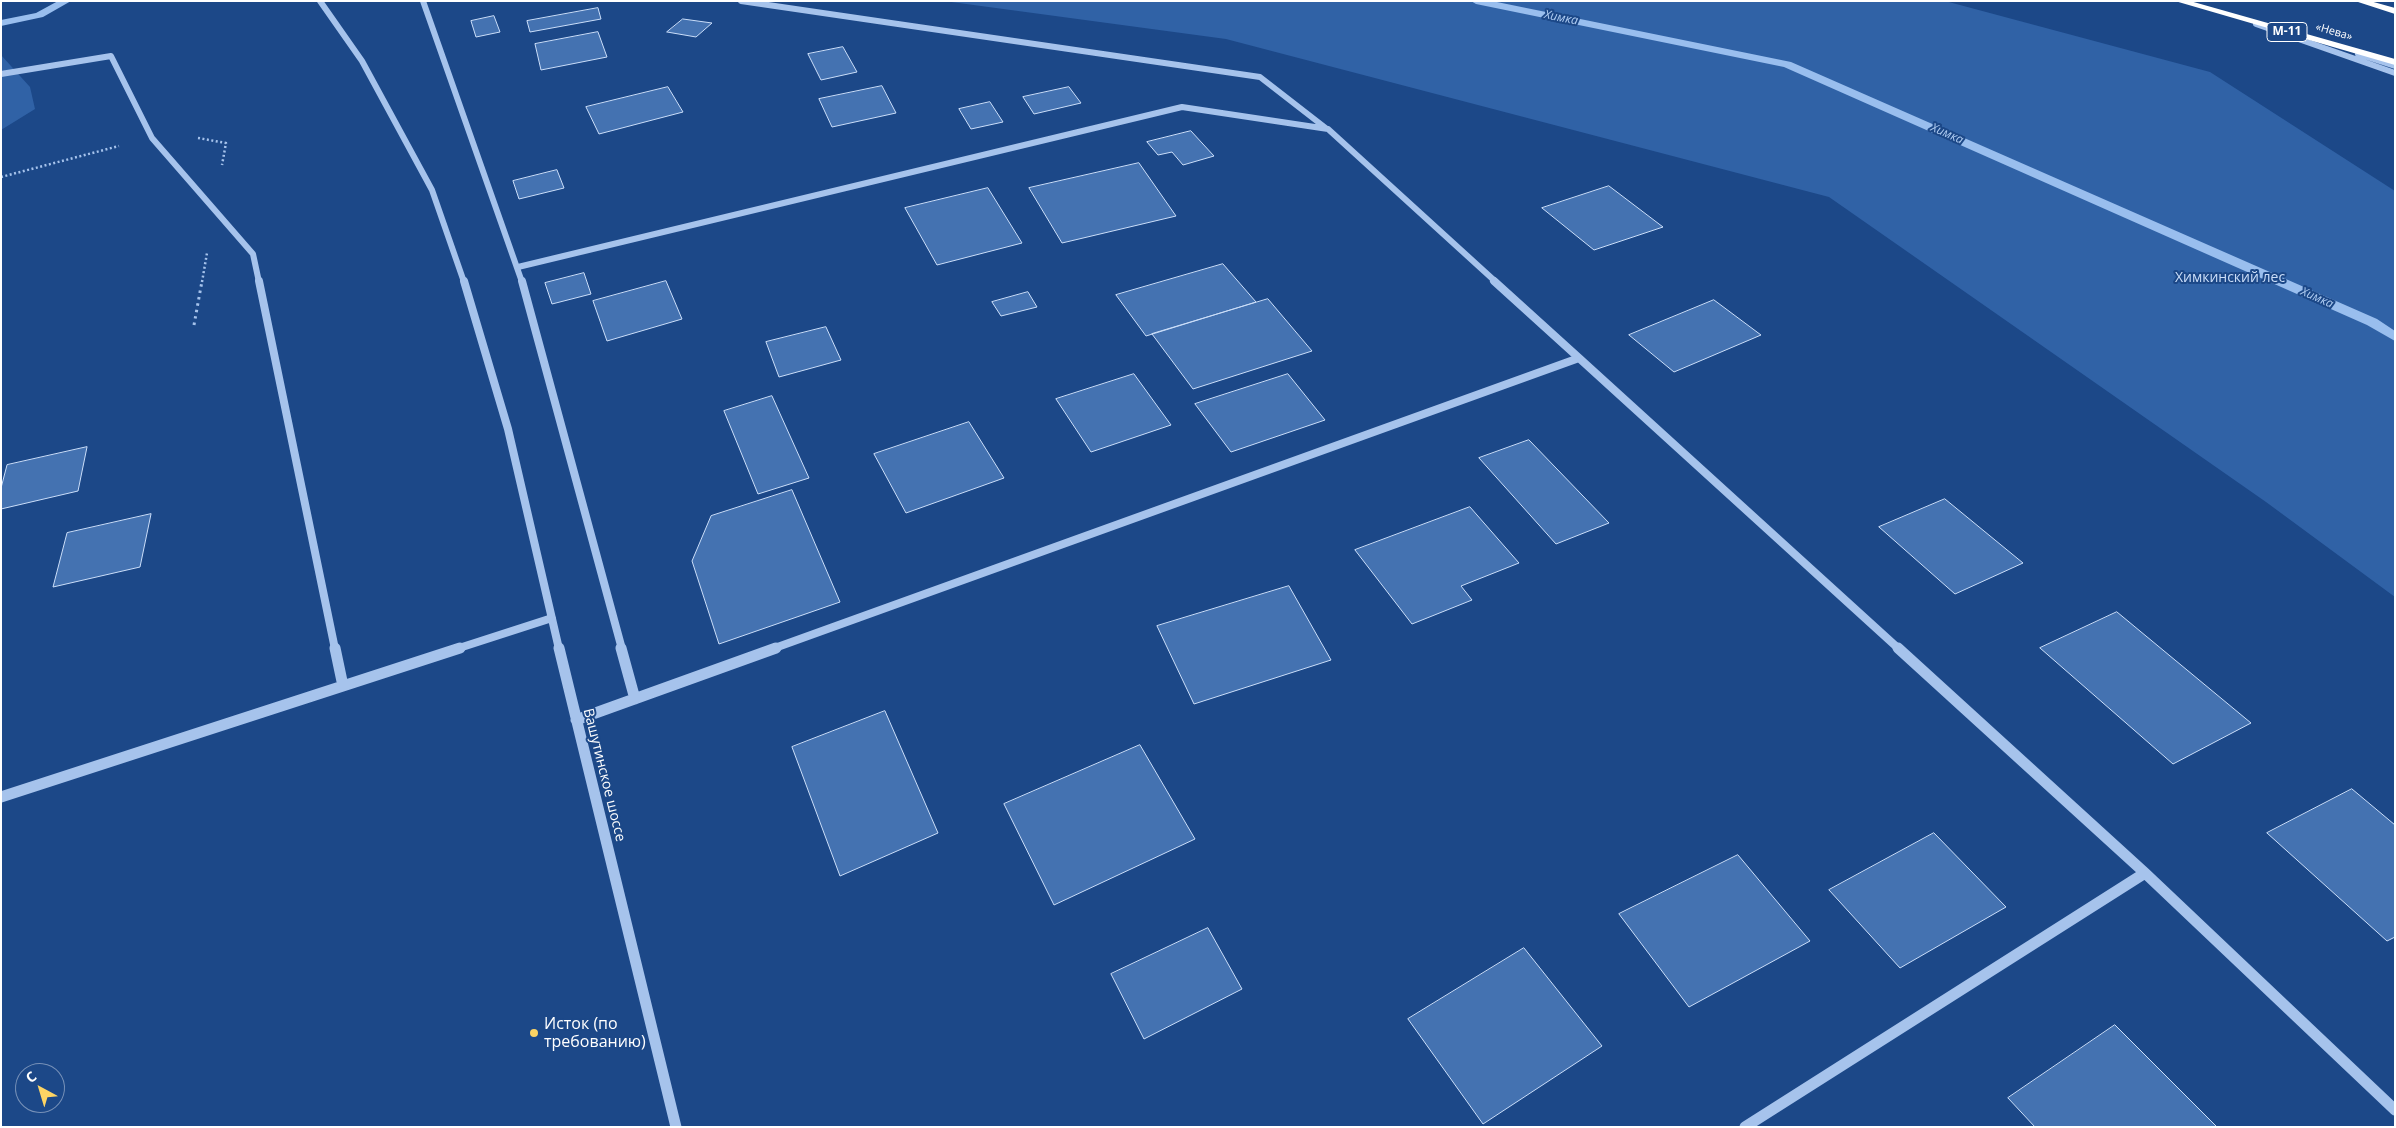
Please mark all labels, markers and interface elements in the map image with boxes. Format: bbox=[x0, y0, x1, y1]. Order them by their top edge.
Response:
water label: Химка bbox=[1543, 8, 1579, 28]
street label: «Нева» bbox=[2314, 20, 2354, 44]
road number: М-11 bbox=[2267, 22, 2307, 42]
water label: Химка bbox=[1929, 121, 1965, 147]
park label: Химкинский лес bbox=[2175, 270, 2285, 286]
water label: Химка bbox=[2299, 285, 2335, 311]
street label: Вашутинское шоссе bbox=[579, 707, 629, 843]
place label: Исток (по требованию) bbox=[544, 1014, 646, 1052]
marker: Исток (по требованию) bbox=[528, 1027, 540, 1039]
north arrow bbox=[15, 1063, 65, 1113]
text: С bbox=[21, 1067, 40, 1087]

